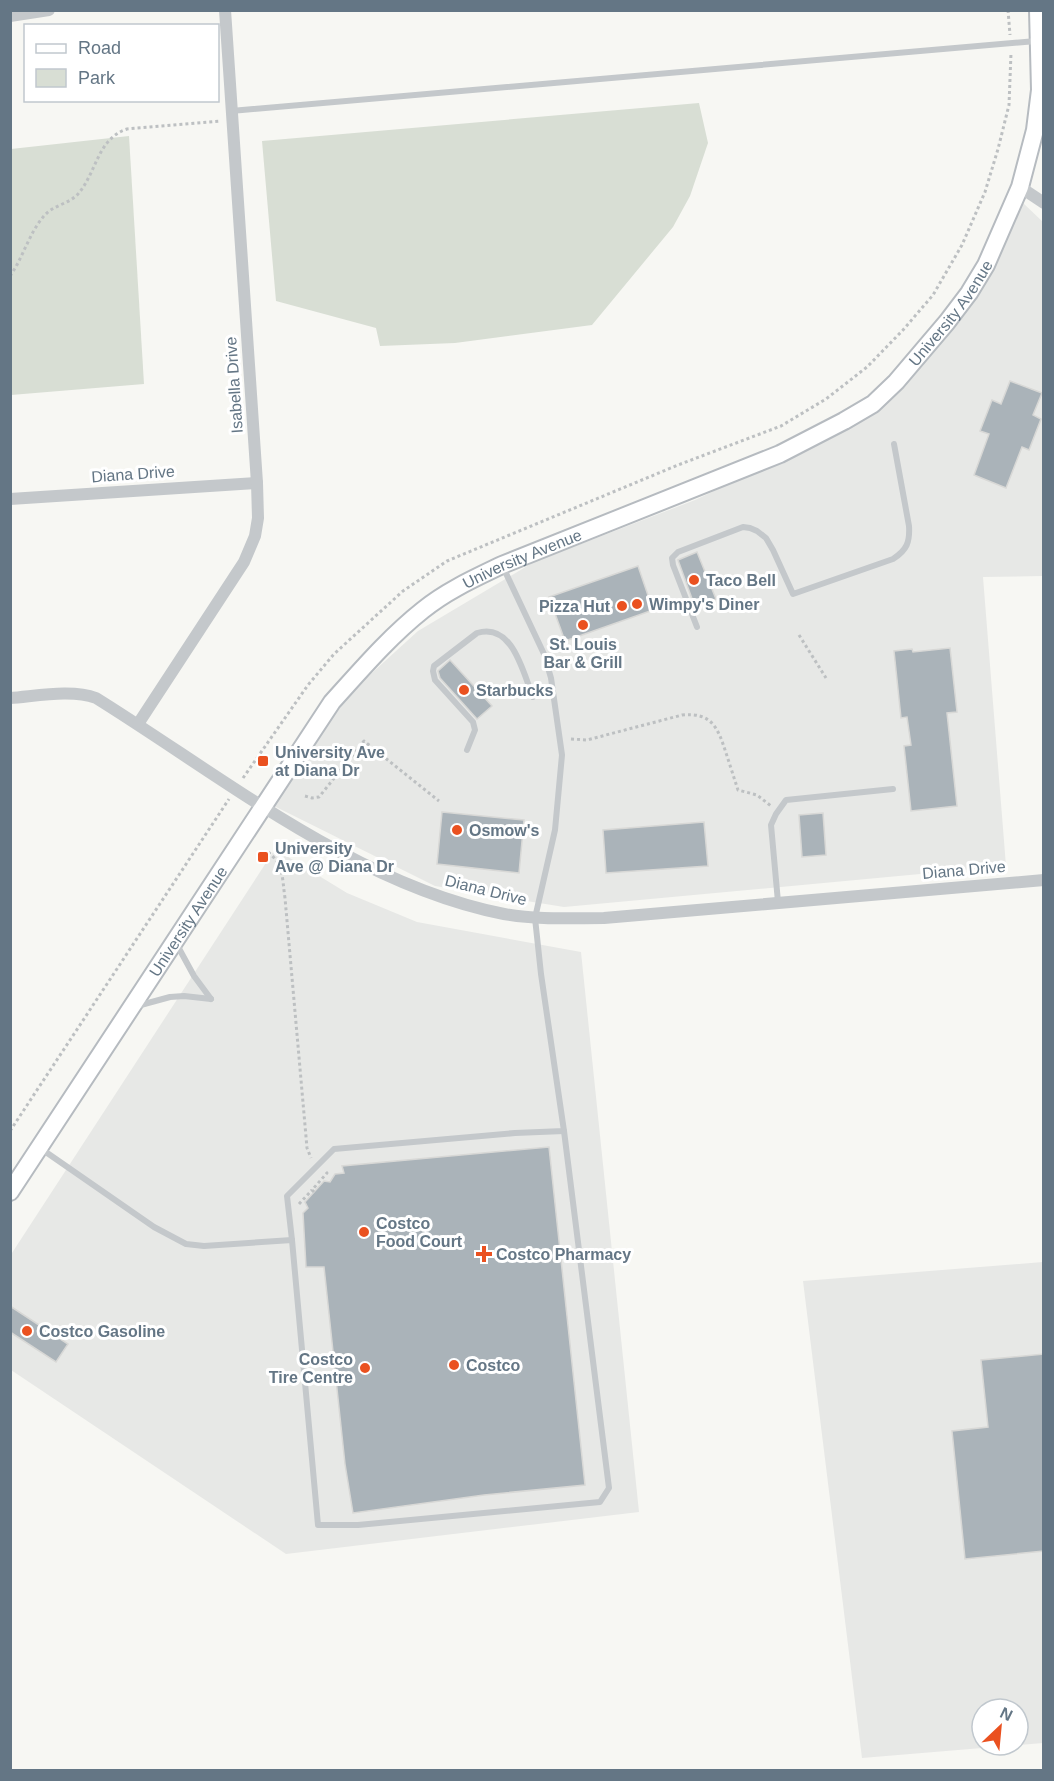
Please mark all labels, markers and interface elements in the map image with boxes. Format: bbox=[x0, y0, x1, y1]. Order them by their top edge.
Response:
legend bbox=[24, 24, 219, 102]
text: Road bbox=[78, 38, 121, 58]
text: Park bbox=[78, 68, 116, 88]
street label: University Avenue bbox=[905, 257, 996, 369]
street label: Isabella Drive bbox=[222, 336, 246, 434]
street label: Diana Drive bbox=[91, 463, 175, 485]
street label: University Avenue bbox=[460, 526, 584, 591]
place label: Taco Bell bbox=[706, 572, 776, 589]
marker: Taco Bell bbox=[687, 573, 701, 587]
place label: Wimpy's Diner bbox=[649, 596, 759, 613]
marker: Wimpy's Diner bbox=[630, 597, 644, 611]
place label: Pizza Hut bbox=[539, 598, 611, 615]
marker: Pizza Hut bbox=[615, 599, 629, 613]
marker: St. Louis Bar & Grill bbox=[576, 618, 590, 632]
place label: St. Louis Bar & Grill bbox=[543, 636, 623, 671]
place label: Starbucks bbox=[476, 682, 553, 699]
marker: Starbucks bbox=[457, 683, 471, 697]
place label: University Ave at Diana Dr bbox=[275, 744, 385, 779]
marker: University Ave at Diana Dr bbox=[256, 754, 270, 768]
place label: Osmow's bbox=[469, 822, 540, 839]
marker: Osmow's bbox=[450, 823, 464, 837]
place label: University Ave @ Diana Dr bbox=[275, 840, 394, 875]
marker: University Ave @ Diana Dr bbox=[256, 850, 270, 864]
street label: Diana Drive bbox=[922, 858, 1006, 882]
street label: University Avenue bbox=[146, 863, 230, 979]
street label: Diana Drive bbox=[443, 872, 529, 908]
place label: Costco Food Court bbox=[376, 1215, 463, 1250]
marker: Costco Food Court bbox=[357, 1225, 371, 1239]
place label: Costco Pharmacy bbox=[496, 1246, 631, 1263]
marker: Costco Pharmacy bbox=[477, 1247, 491, 1261]
place label: Costco Gasoline bbox=[39, 1323, 165, 1340]
marker: Costco Gasoline bbox=[20, 1324, 34, 1338]
place label: Costco Tire Centre bbox=[269, 1351, 353, 1386]
place label: Costco bbox=[466, 1357, 520, 1374]
marker: Costco bbox=[447, 1358, 461, 1372]
marker: Costco Tire Centre bbox=[358, 1361, 372, 1375]
north arrow bbox=[970, 1697, 1030, 1757]
text: N bbox=[997, 1704, 1015, 1724]

